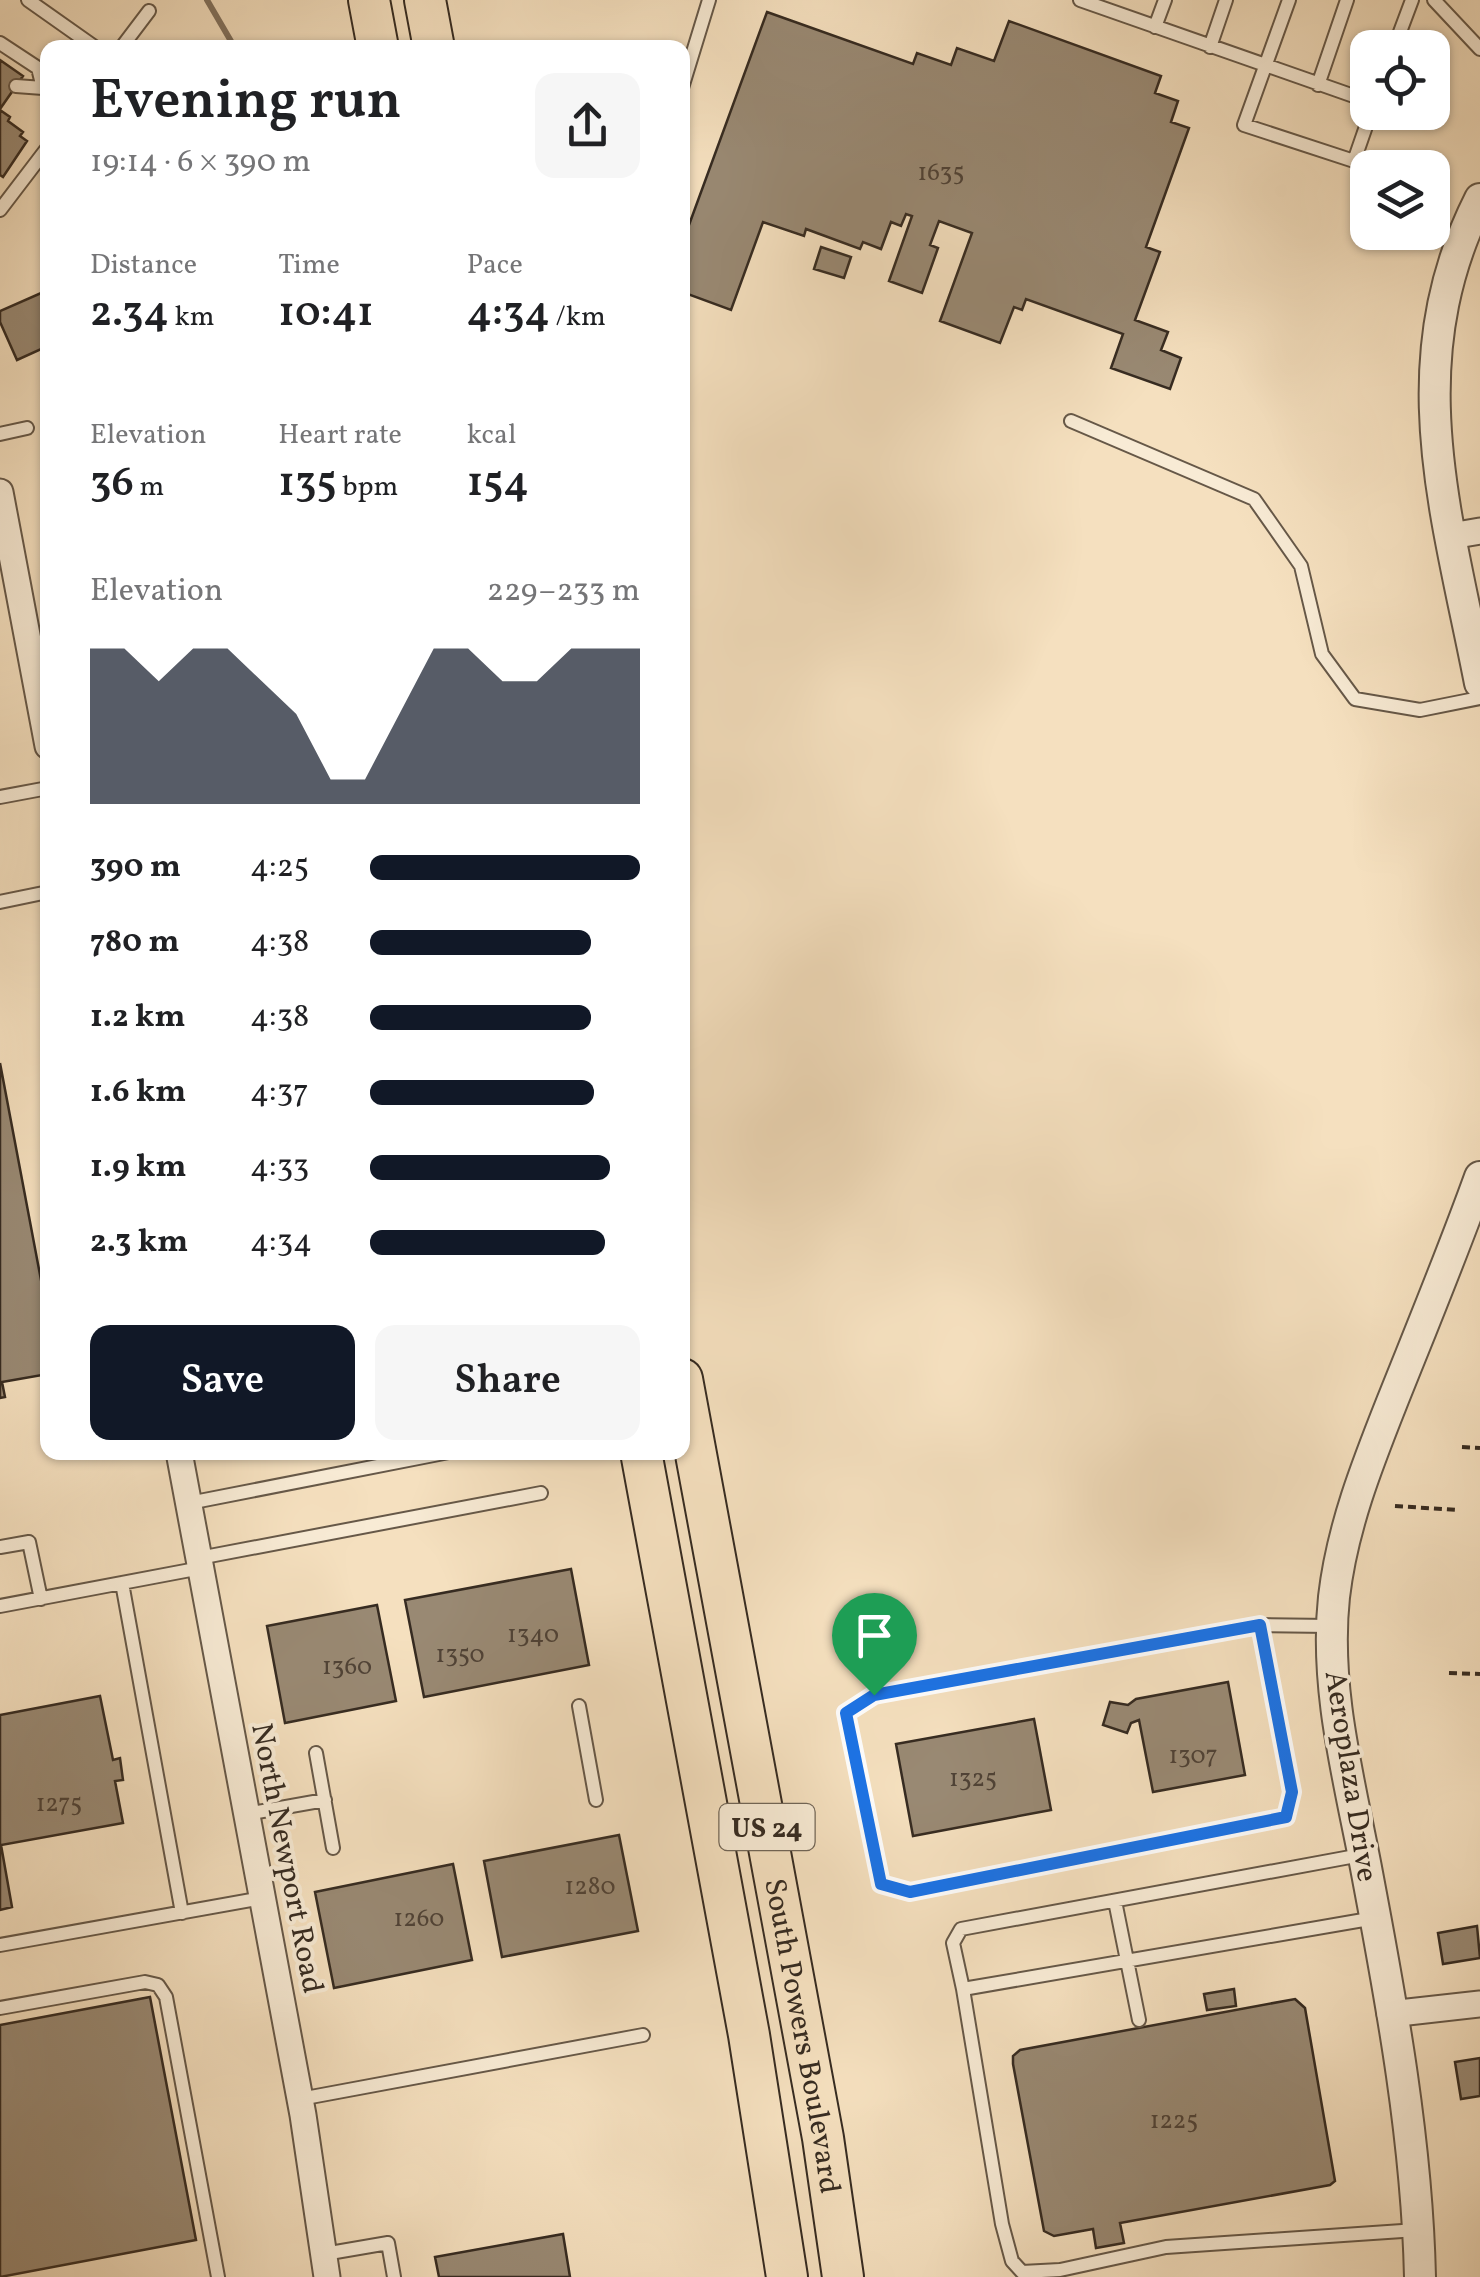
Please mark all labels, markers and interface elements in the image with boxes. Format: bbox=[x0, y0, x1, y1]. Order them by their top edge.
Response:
map controls bbox=[1350, 30, 1450, 250]
button: locate bbox=[1350, 30, 1450, 130]
text: Evening run bbox=[90, 65, 402, 141]
button: share bbox=[535, 73, 640, 178]
text: 19:14 · 6 × 390 m bbox=[90, 141, 311, 185]
button: layers bbox=[1350, 150, 1450, 250]
house number: 1635 bbox=[918, 156, 964, 191]
text: Distance bbox=[90, 246, 197, 285]
text: Time bbox=[278, 246, 340, 285]
text: Pace bbox=[467, 246, 523, 285]
text: 2.34 bbox=[90, 285, 169, 344]
text: 10:41 bbox=[278, 285, 374, 344]
text: 4:34 bbox=[467, 285, 550, 344]
text: km bbox=[169, 298, 215, 337]
text: /km bbox=[550, 298, 606, 337]
text: Elevation bbox=[90, 416, 206, 455]
text: Heart rate bbox=[278, 416, 402, 455]
text: kcal bbox=[467, 416, 516, 455]
text: 36 bbox=[90, 455, 134, 514]
text: 135 bbox=[278, 455, 337, 514]
text: 154 bbox=[467, 455, 529, 514]
text: m bbox=[134, 468, 164, 507]
text: bpm bbox=[337, 468, 398, 507]
text: Elevation bbox=[90, 570, 223, 614]
text: 229–233 m bbox=[487, 570, 640, 614]
text: 390 m bbox=[90, 846, 181, 890]
text: 4:25 bbox=[250, 846, 309, 890]
text: 780 m bbox=[90, 921, 179, 965]
text: 4:38 bbox=[250, 921, 309, 965]
text: 1.2 km bbox=[90, 996, 185, 1040]
text: 4:38 bbox=[250, 996, 309, 1040]
text: 1.6 km bbox=[90, 1071, 186, 1115]
text: 4:37 bbox=[250, 1071, 309, 1115]
text: 1.9 km bbox=[90, 1146, 186, 1190]
text: 4:33 bbox=[250, 1146, 309, 1190]
text: 2.3 km bbox=[90, 1221, 188, 1265]
text: 4:34 bbox=[250, 1221, 312, 1265]
button: Save bbox=[90, 1325, 355, 1440]
button: Share bbox=[375, 1325, 640, 1440]
pin bbox=[832, 1593, 917, 1696]
icon: arrive bbox=[847, 1608, 902, 1663]
house number: 1340 bbox=[507, 1618, 559, 1653]
house number: 1350 bbox=[435, 1638, 485, 1673]
house number: 1360 bbox=[322, 1650, 372, 1685]
street label: Aeroplaza Drive bbox=[1313, 1668, 1387, 1885]
street label: North Newport Road bbox=[239, 1720, 333, 1997]
house number: 1307 bbox=[1168, 1739, 1218, 1774]
house number: 1325 bbox=[949, 1762, 997, 1797]
house number: 1275 bbox=[36, 1787, 82, 1822]
road number: US 24 bbox=[720, 1804, 814, 1850]
house number: 1280 bbox=[565, 1870, 615, 1905]
street label: South Powers Boulevard bbox=[752, 1875, 850, 2197]
house number: 1260 bbox=[394, 1902, 444, 1937]
house number: 1225 bbox=[1150, 2104, 1198, 2139]

